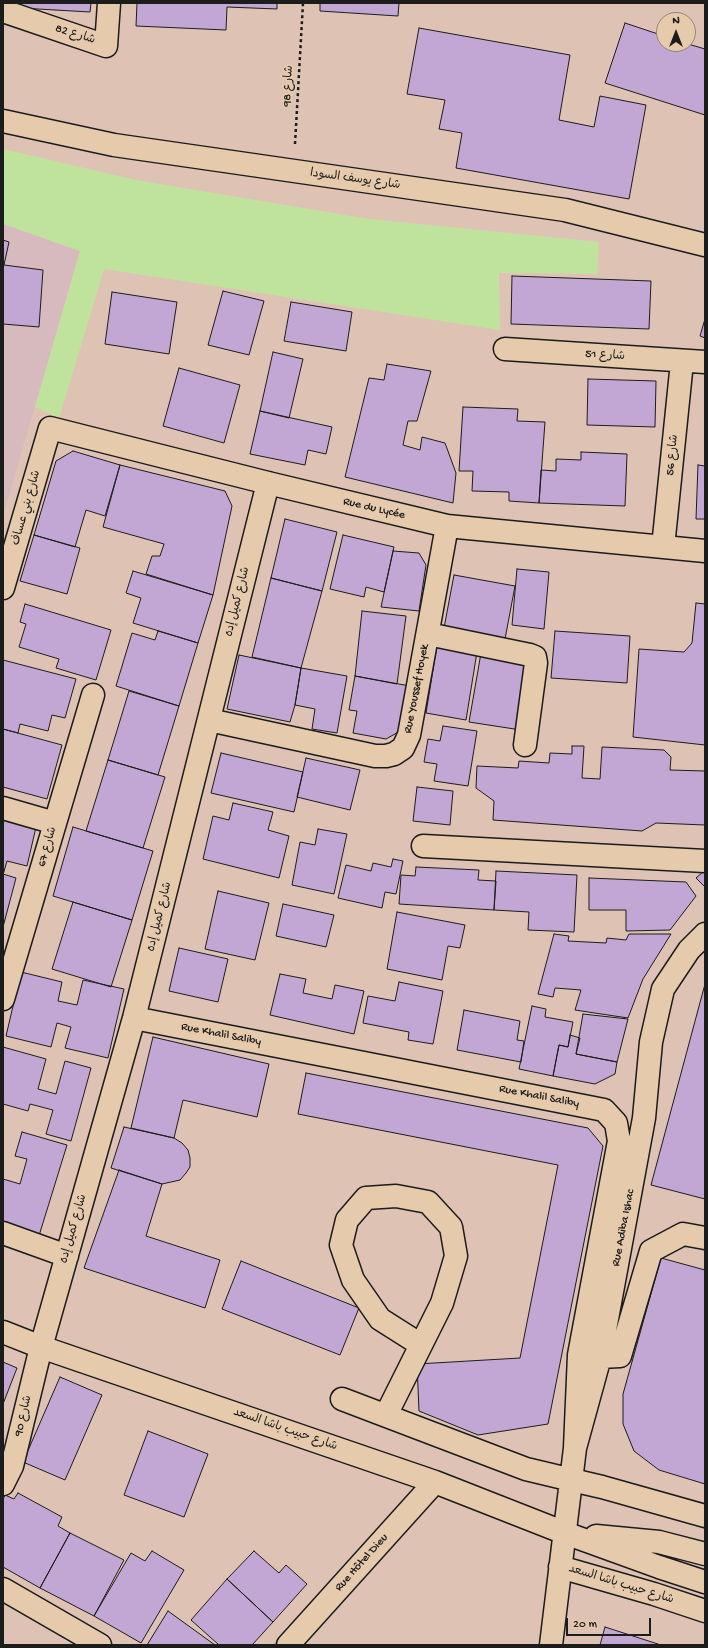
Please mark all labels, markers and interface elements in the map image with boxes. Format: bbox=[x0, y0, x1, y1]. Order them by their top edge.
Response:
north arrow bbox=[656, 12, 696, 52]
text: N bbox=[672, 15, 680, 27]
street label: شارع 82 bbox=[53, 22, 97, 48]
street label: شارع 98 bbox=[281, 65, 297, 107]
street label: شارع يوسف السودا bbox=[309, 167, 401, 193]
street label: شارع 51 bbox=[585, 347, 625, 365]
street label: شارع 56 bbox=[664, 434, 682, 476]
street label: شارع بني عساف bbox=[9, 469, 45, 547]
street label: Rue du Lycée bbox=[342, 495, 406, 523]
street label: شارع كميل إده bbox=[222, 566, 254, 638]
street label: Rue Youssef Hoyek bbox=[401, 643, 433, 735]
street label: شارع 67 bbox=[35, 825, 61, 869]
street label: شارع كميل إده bbox=[144, 881, 176, 953]
street label: Rue Khalil Saliby bbox=[180, 1020, 262, 1050]
street label: Rue Khalil Saliby bbox=[498, 1082, 580, 1112]
street label: Rue Adiba Ishac bbox=[609, 1188, 639, 1268]
street label: شارع كميل إده bbox=[57, 1193, 91, 1265]
street label: شارع 90 bbox=[12, 1394, 36, 1438]
street label: شارع حبيب باشا السعد bbox=[231, 1405, 339, 1455]
street label: Rue Hôtel Dieu bbox=[332, 1531, 392, 1595]
street label: شارع حبيب باشا السعد bbox=[567, 1562, 675, 1608]
scale bar bbox=[568, 1610, 653, 1636]
text: 20 m bbox=[573, 1618, 597, 1632]

